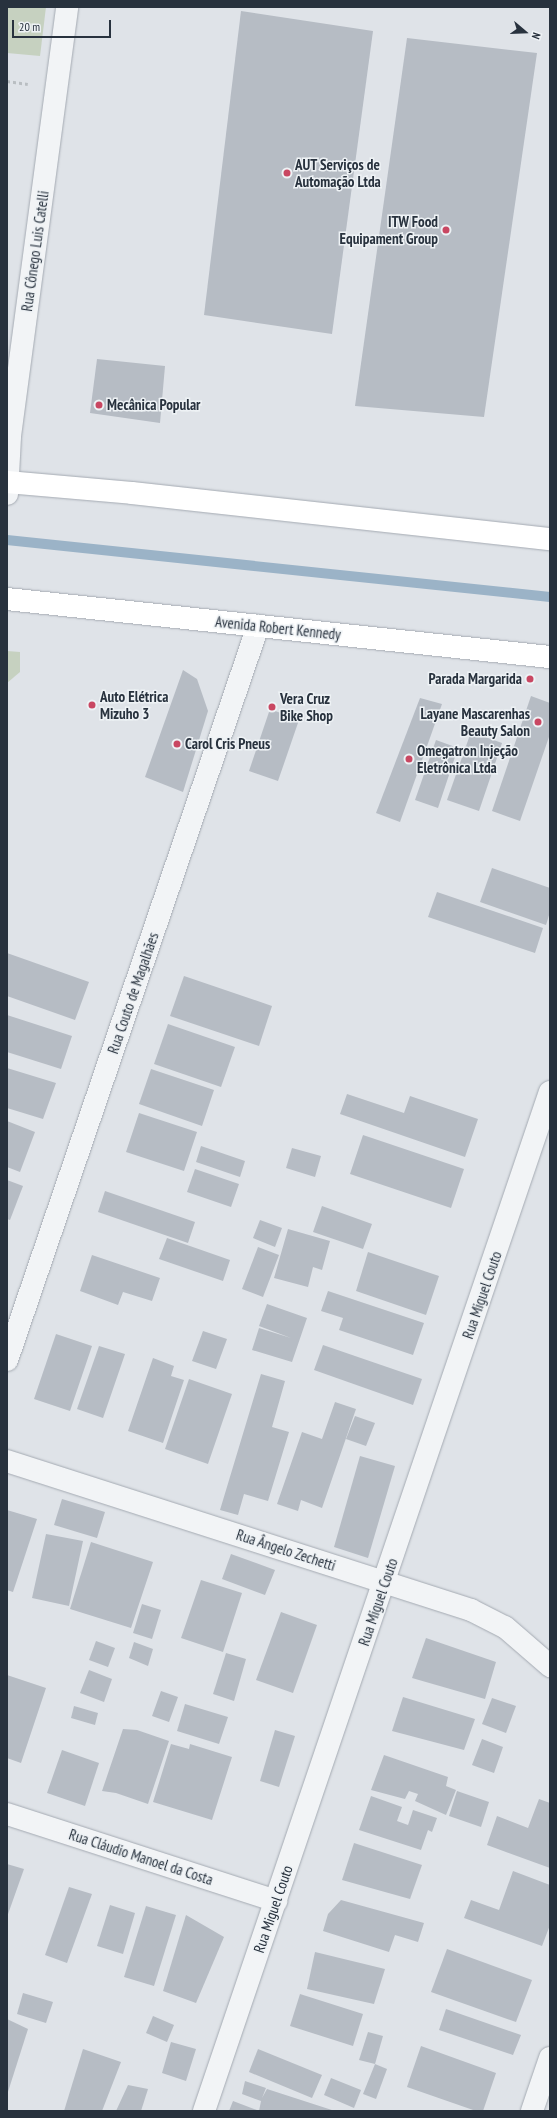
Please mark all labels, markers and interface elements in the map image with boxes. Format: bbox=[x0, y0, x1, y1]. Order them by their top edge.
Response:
scale bar bbox=[14, 12, 113, 38]
north arrow bbox=[505, 12, 545, 52]
text: 20 m bbox=[19, 19, 40, 34]
text: N bbox=[529, 31, 544, 41]
place label: AUT Serviços de Automação Ltda bbox=[295, 155, 381, 190]
marker: AUT Serviços de Automação Ltda bbox=[282, 168, 292, 178]
street label: Rua Cônego Luis Catelli bbox=[18, 189, 52, 313]
place label: ITW Food Equipament Group bbox=[339, 212, 438, 247]
marker: ITW Food Equipament Group bbox=[441, 225, 451, 235]
place label: Mecânica Popular bbox=[107, 396, 200, 414]
marker: Mecânica Popular bbox=[94, 400, 104, 410]
street label: Avenida Robert Kennedy bbox=[214, 612, 342, 644]
place label: Parada Margarida bbox=[428, 670, 522, 688]
marker: Parada Margarida bbox=[525, 674, 535, 684]
place label: Auto Elétrica Mizuho 3 bbox=[100, 687, 168, 722]
place label: Vera Cruz Bike Shop bbox=[280, 689, 333, 724]
marker: Auto Elétrica Mizuho 3 bbox=[87, 700, 97, 710]
marker: Vera Cruz Bike Shop bbox=[267, 702, 277, 712]
place label: Layane Mascarenhas Beauty Salon bbox=[420, 704, 530, 739]
marker: Layane Mascarenhas Beauty Salon bbox=[533, 717, 543, 727]
place label: Carol Cris Pneus bbox=[185, 735, 270, 753]
marker: Carol Cris Pneus bbox=[172, 739, 182, 749]
place label: Omegatron Injeção Eletrônica Ltda bbox=[417, 741, 518, 776]
marker: Omegatron Injeção Eletrônica Ltda bbox=[404, 754, 414, 764]
street label: Rua Couto de Magalhães bbox=[104, 930, 162, 1056]
street label: Rua Miguel Couto bbox=[459, 1249, 505, 1341]
street label: Rua Ângelo Zechetti bbox=[234, 1525, 338, 1575]
street label: Rua Miguel Couto bbox=[355, 1556, 401, 1648]
street label: Rua Cláudio Manoel da Costa bbox=[67, 1825, 215, 1889]
street label: Rua Miguel Couto bbox=[250, 1863, 296, 1955]

